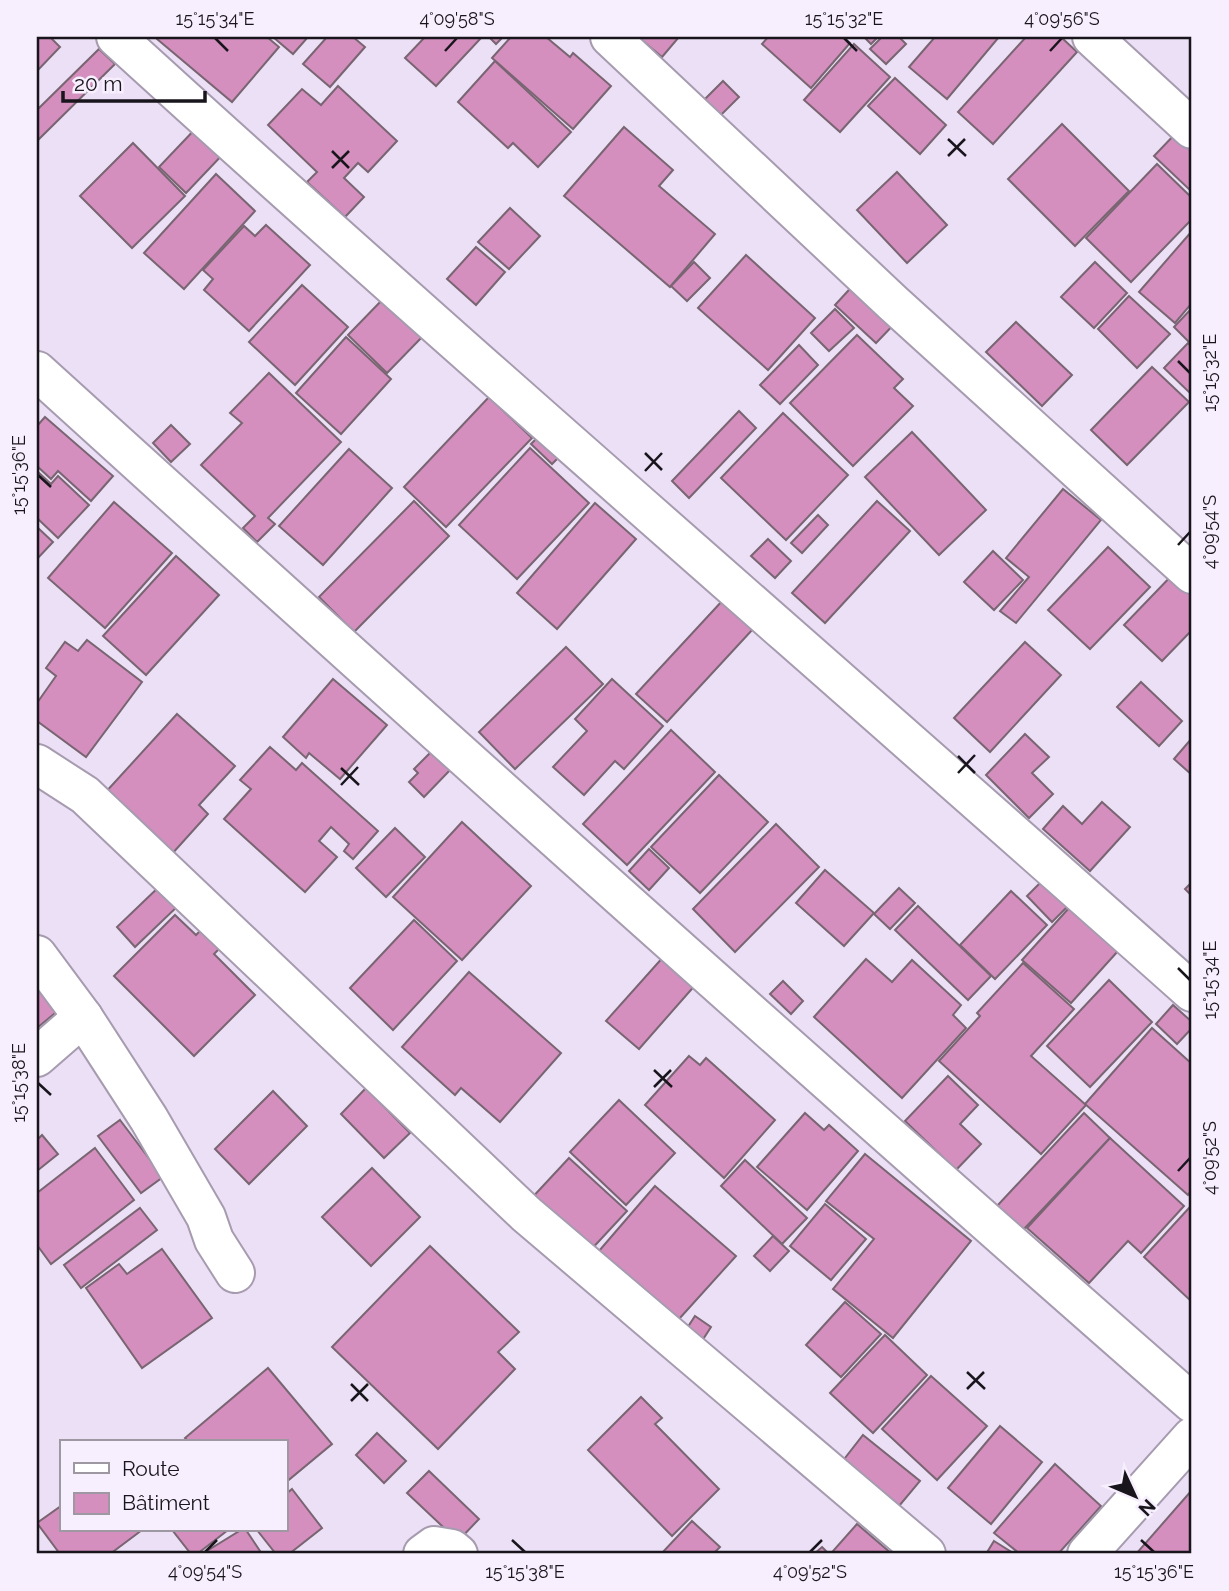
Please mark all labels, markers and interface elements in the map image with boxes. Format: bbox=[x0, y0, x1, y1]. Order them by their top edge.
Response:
text: 15°15'34"E bbox=[176, 8, 254, 29]
text: 4°09'58"S bbox=[419, 8, 495, 29]
text: 15°15'32"E bbox=[805, 8, 883, 29]
text: 4°09'56"S bbox=[1024, 8, 1100, 29]
scale bar bbox=[63, 60, 205, 104]
text: 20 m bbox=[74, 71, 122, 96]
text: 15°15'32"E bbox=[1199, 334, 1220, 412]
text: 15°15'36"E bbox=[8, 435, 29, 515]
text: 4°09'54"S bbox=[1199, 495, 1220, 569]
text: 15°15'34"E bbox=[1199, 941, 1220, 1019]
text: 15°15'38"E bbox=[8, 1043, 29, 1123]
text: 4°09'52"S bbox=[1199, 1121, 1220, 1195]
legend bbox=[60, 1440, 287, 1532]
text: Route bbox=[122, 1456, 180, 1481]
north arrow bbox=[1100, 1462, 1170, 1532]
text: Bâtiment bbox=[122, 1490, 210, 1515]
text: N bbox=[1134, 1495, 1160, 1521]
text: 4°09'54"S bbox=[168, 1561, 242, 1582]
text: 15°15'38"E bbox=[485, 1561, 565, 1582]
text: 4°09'52"S bbox=[773, 1561, 847, 1582]
text: 15°15'36"E bbox=[1114, 1561, 1194, 1582]

